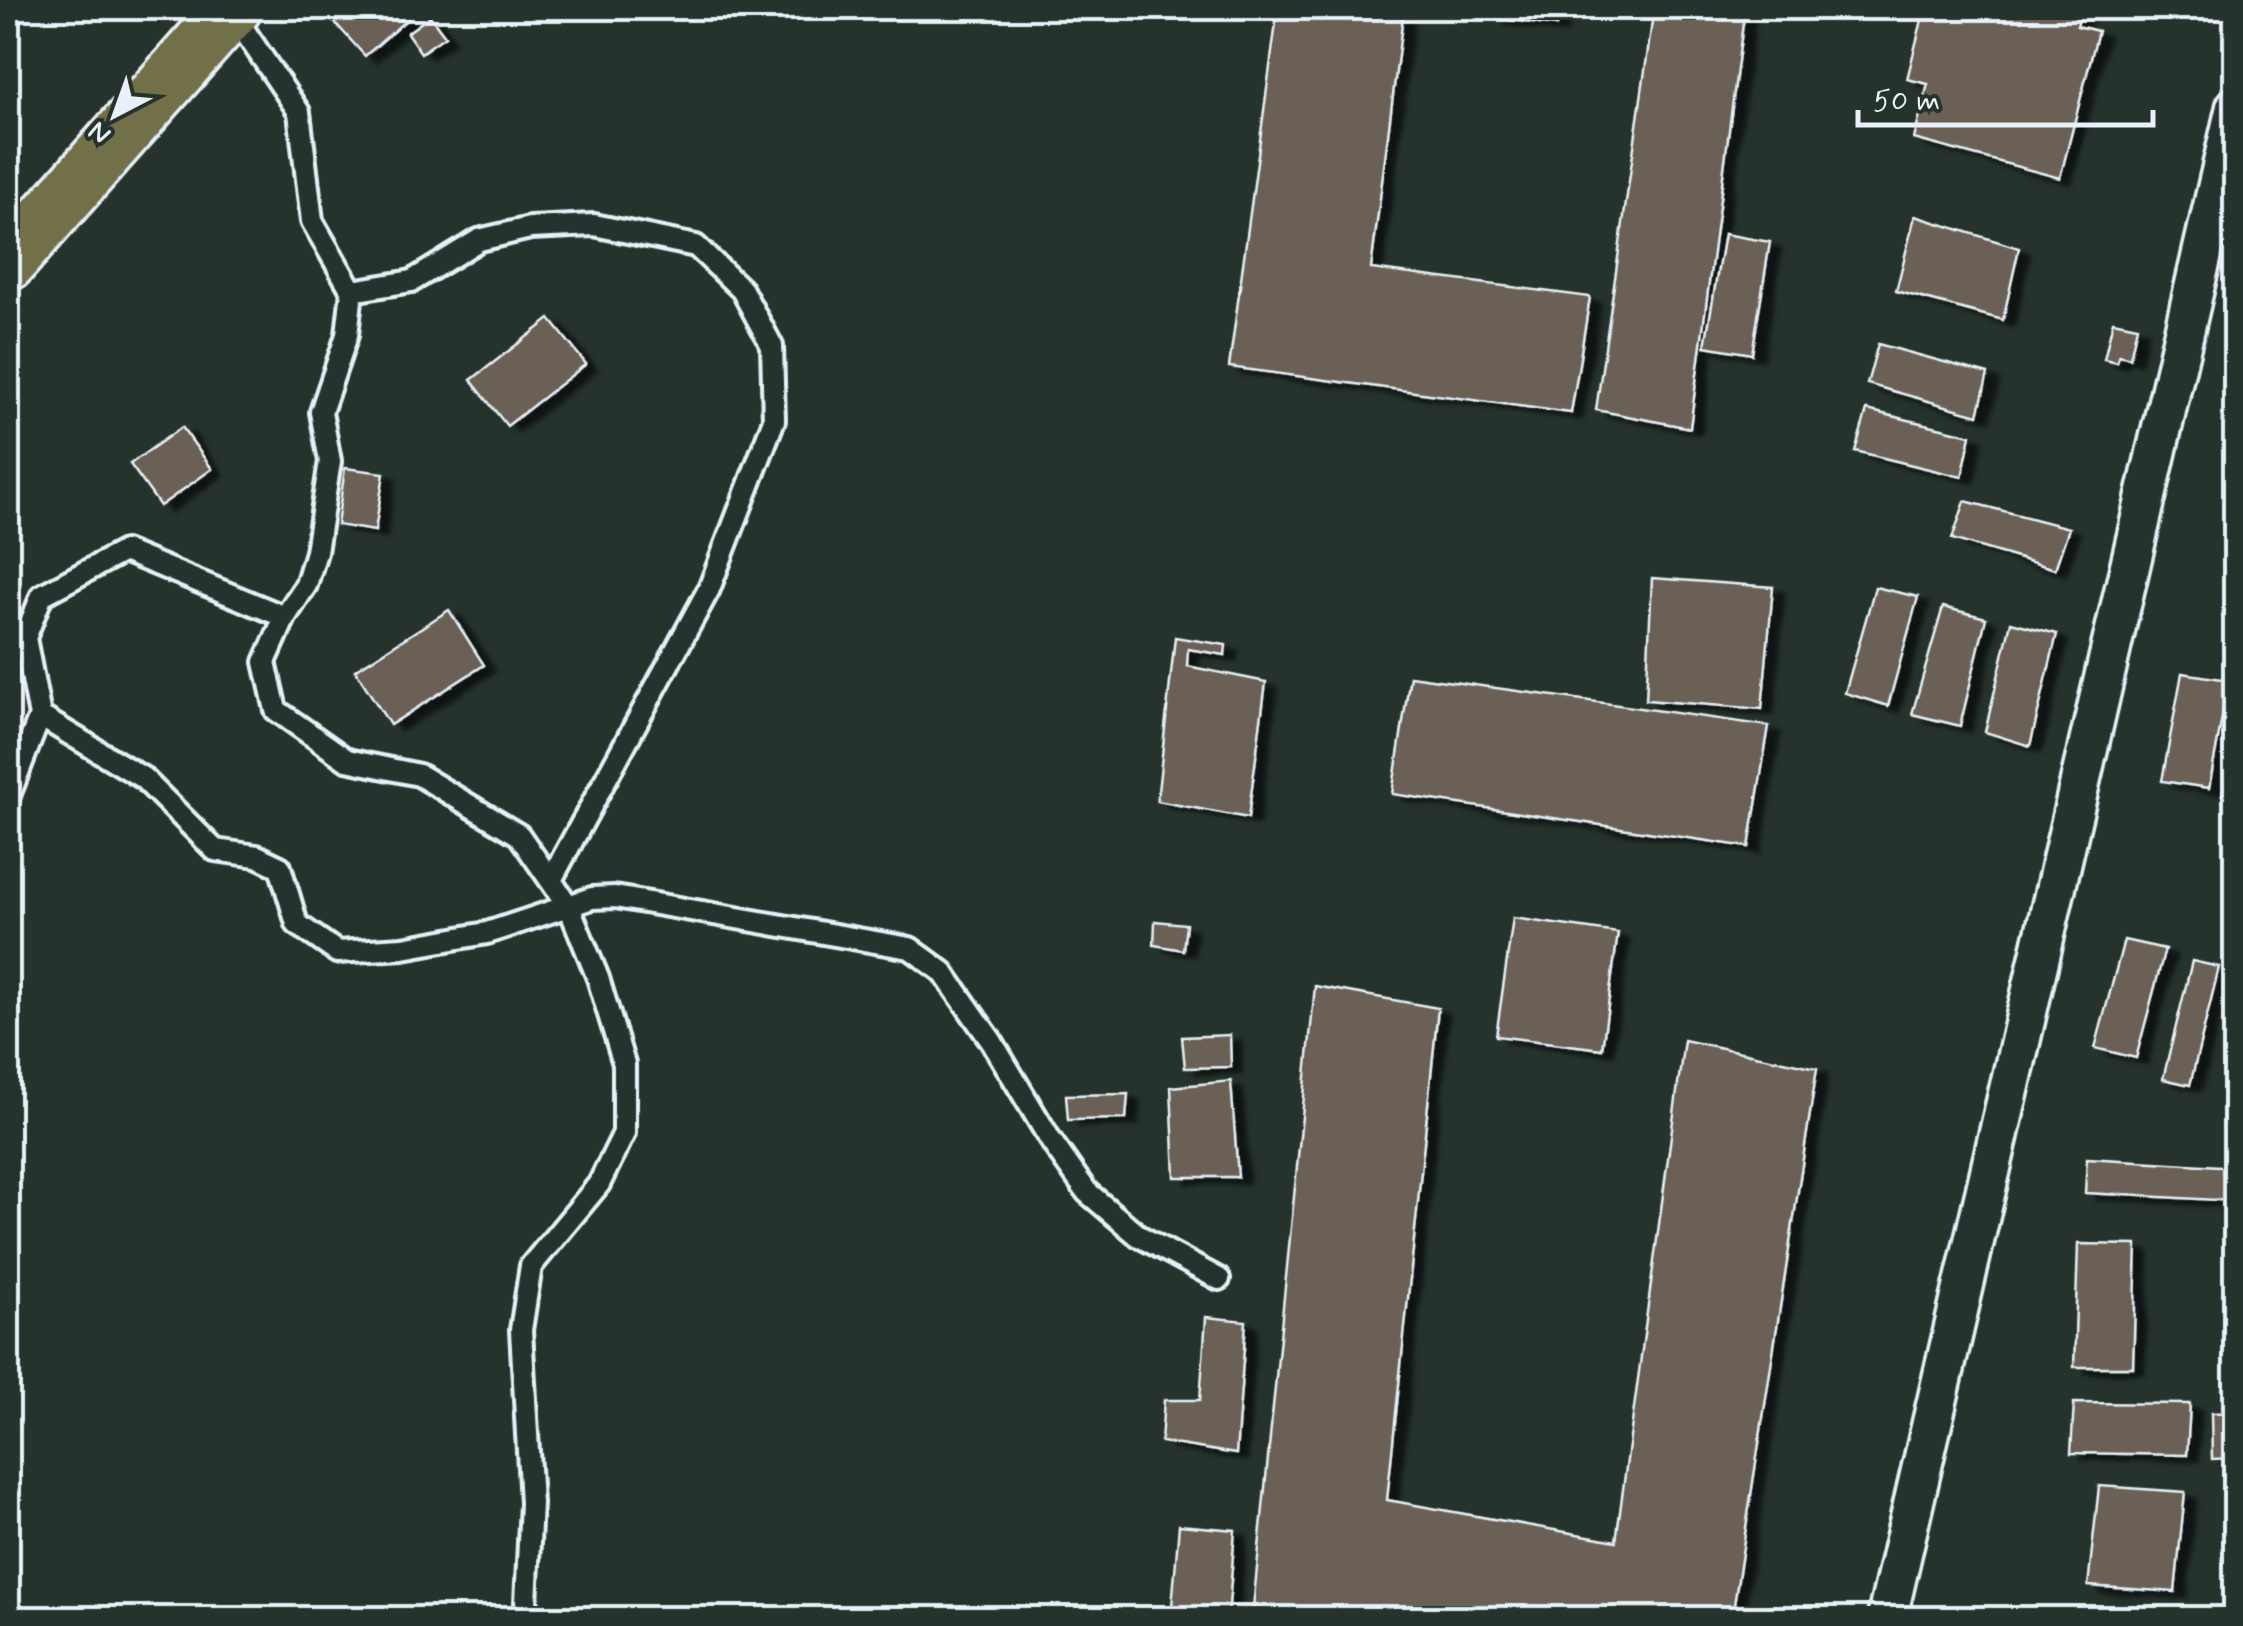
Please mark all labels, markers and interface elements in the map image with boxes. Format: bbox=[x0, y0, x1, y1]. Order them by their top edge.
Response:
north arrow bbox=[65, 65, 165, 165]
scale bar bbox=[1858, 65, 2153, 127]
text: 50 m bbox=[1873, 82, 1940, 121]
text: N bbox=[81, 112, 119, 152]

